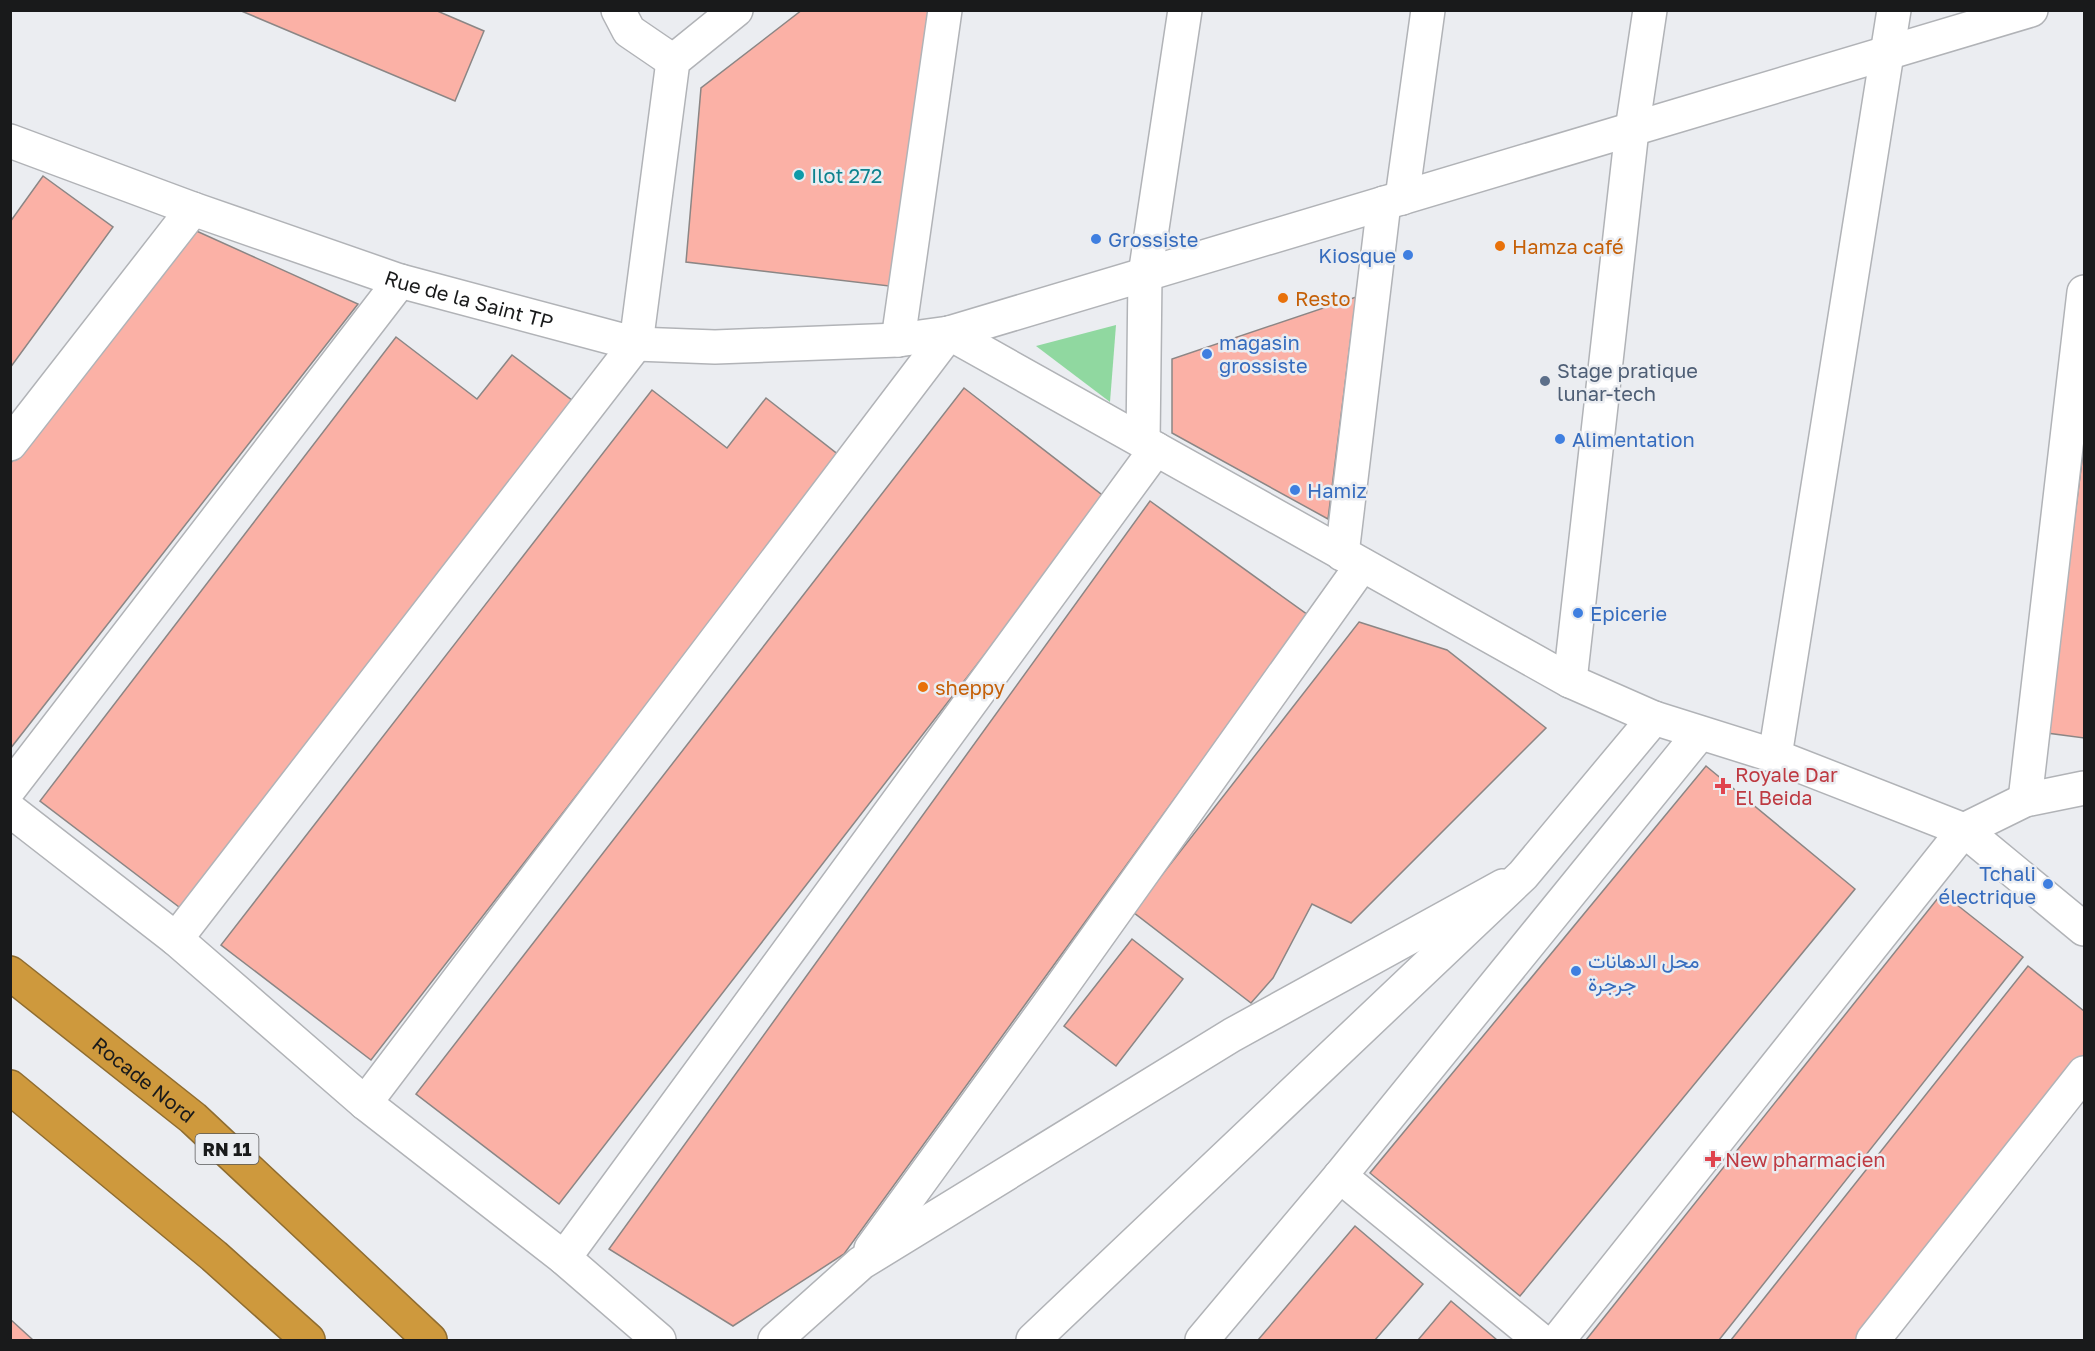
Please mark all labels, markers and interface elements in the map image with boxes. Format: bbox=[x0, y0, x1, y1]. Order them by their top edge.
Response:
place label: Ilot 272 bbox=[811, 163, 882, 187]
marker: Ilot 272 bbox=[792, 168, 806, 182]
place label: Grossiste bbox=[1108, 227, 1198, 251]
marker: Grossiste bbox=[1089, 232, 1103, 246]
place label: Hamza café bbox=[1512, 234, 1624, 258]
marker: Hamza café bbox=[1493, 239, 1507, 253]
place label: Kiosque bbox=[1318, 243, 1396, 267]
marker: Kiosque bbox=[1401, 248, 1415, 262]
street label: Rue de la Saint TP bbox=[382, 265, 556, 333]
place label: Resto bbox=[1295, 286, 1351, 310]
marker: Resto bbox=[1276, 291, 1290, 305]
place label: magasin grossiste bbox=[1219, 330, 1308, 377]
marker: magasin grossiste bbox=[1200, 347, 1214, 361]
place label: Stage pratique lunar-tech bbox=[1557, 358, 1698, 405]
marker: Stage pratique lunar-tech bbox=[1538, 374, 1552, 388]
place label: Alimentation bbox=[1572, 427, 1695, 451]
marker: Alimentation bbox=[1553, 432, 1567, 446]
place label: Hamiz bbox=[1307, 478, 1367, 502]
marker: Hamiz bbox=[1288, 483, 1302, 497]
place label: Epicerie bbox=[1590, 601, 1667, 625]
marker: Epicerie bbox=[1571, 606, 1585, 620]
place label: sheppy bbox=[935, 675, 1005, 699]
marker: sheppy bbox=[916, 680, 930, 694]
place label: Royale Dar El Beida bbox=[1735, 762, 1838, 809]
marker: Royale Dar El Beida bbox=[1716, 779, 1730, 793]
place label: Tchali électrique bbox=[1939, 861, 2036, 908]
marker: Tchali électrique bbox=[2041, 877, 2055, 891]
place label: محل الدهانات جرجرة bbox=[1588, 948, 1699, 997]
marker: محل الدهانات جرجرة bbox=[1569, 964, 1583, 978]
street label: Rocade Nord bbox=[88, 1031, 200, 1127]
road number: RN 11 bbox=[196, 1134, 258, 1164]
place label: New pharmacien bbox=[1725, 1147, 1886, 1171]
marker: New pharmacien bbox=[1706, 1152, 1720, 1166]

